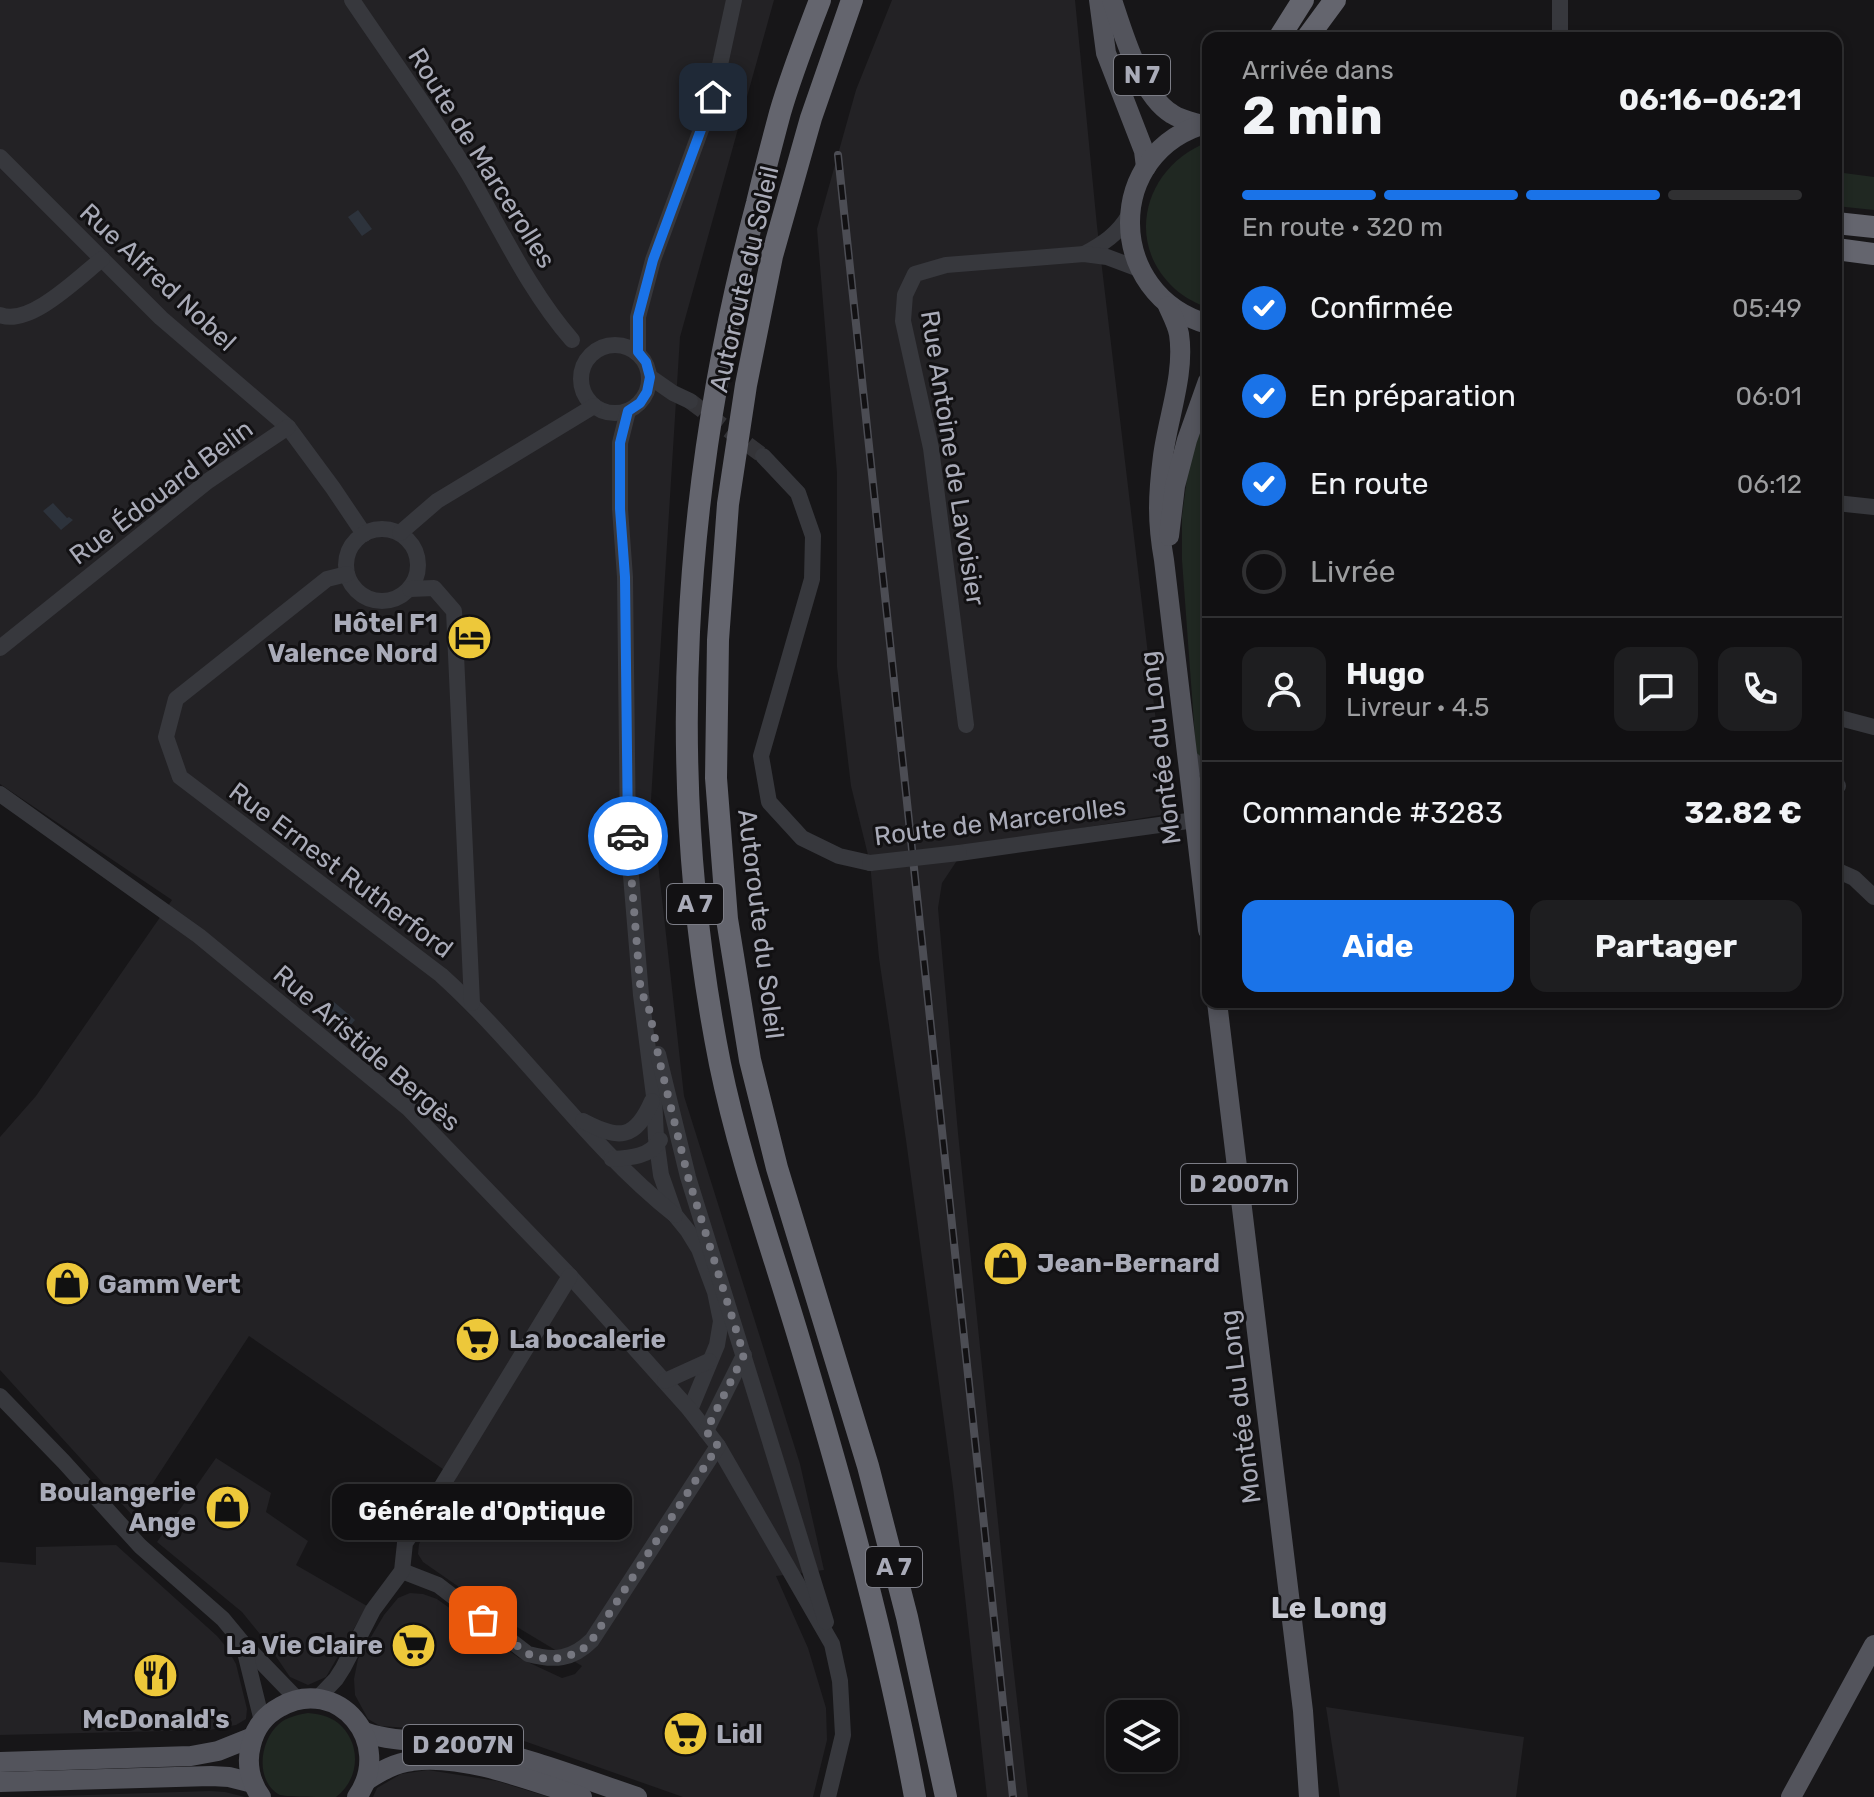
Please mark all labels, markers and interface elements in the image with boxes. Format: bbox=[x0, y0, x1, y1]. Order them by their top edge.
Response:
street label: Route de Marcerolles bbox=[401, 43, 562, 274]
road number: N 7 bbox=[1114, 55, 1170, 95]
text: Arrivée dans bbox=[1242, 55, 1394, 86]
pin bbox=[679, 63, 747, 131]
icon: home bbox=[691, 75, 735, 119]
text: 06:16–06:21 bbox=[1619, 82, 1802, 118]
text: 2 min bbox=[1242, 85, 1383, 147]
street label: Autoroute du Soleil bbox=[703, 163, 786, 395]
street label: Rue Alfred Nobel bbox=[73, 197, 242, 358]
text: En route · 320 m bbox=[1242, 212, 1443, 243]
icon: check bbox=[1242, 286, 1286, 330]
text: Confirmée bbox=[1310, 290, 1453, 326]
text: 05:49 bbox=[1732, 293, 1802, 324]
street label: Rue Antoine de Lavoisier bbox=[914, 308, 991, 608]
icon: check bbox=[1242, 374, 1286, 418]
text: En préparation bbox=[1310, 378, 1516, 414]
text: 06:01 bbox=[1736, 381, 1802, 412]
street label: Rue Édouard Belin bbox=[64, 413, 259, 571]
icon: check bbox=[1242, 462, 1286, 506]
text: En route bbox=[1310, 466, 1429, 502]
text: 06:12 bbox=[1737, 469, 1802, 500]
text: Livrée bbox=[1310, 554, 1395, 590]
place label: Hôtel F1 Valence Nord bbox=[268, 608, 438, 669]
hotel icon: Hôtel F1 Valence Nord bbox=[445, 614, 493, 662]
button: person bbox=[1242, 647, 1326, 731]
button: chat bbox=[1614, 647, 1698, 731]
button: phone bbox=[1718, 647, 1802, 731]
street label: Montée du Long bbox=[1133, 649, 1188, 847]
text: Hugo bbox=[1346, 656, 1425, 692]
text: Livreur · 4.5 bbox=[1346, 692, 1490, 723]
street label: Rue Ernest Rutherford bbox=[223, 776, 459, 965]
street label: Route de Marcerolles bbox=[872, 791, 1128, 852]
text: Commande #3283 bbox=[1242, 795, 1503, 831]
text: 32.82 € bbox=[1685, 795, 1802, 831]
courier bbox=[588, 796, 668, 876]
street label: Autoroute du Soleil bbox=[731, 807, 790, 1041]
icon: car bbox=[606, 814, 650, 858]
road number: A 7 bbox=[667, 884, 723, 924]
button: Aide bbox=[1242, 900, 1514, 992]
button: Partager bbox=[1530, 900, 1802, 992]
street label: Rue Aristide Bergès bbox=[267, 959, 466, 1138]
road number: D 2007n bbox=[1181, 1164, 1297, 1204]
shop icon: Jean-Bernard bbox=[982, 1239, 1030, 1287]
place label: Jean-Bernard bbox=[1037, 1248, 1220, 1279]
shop icon: Gamm Vert bbox=[43, 1260, 91, 1308]
place label: Gamm Vert bbox=[98, 1269, 241, 1300]
street label: Montée du Long bbox=[1213, 1308, 1268, 1506]
supermarket icon: La bocalerie bbox=[454, 1315, 502, 1363]
place label: La bocalerie bbox=[509, 1324, 666, 1355]
place label: Boulangerie Ange bbox=[39, 1477, 196, 1538]
shop icon: Boulangerie Ange bbox=[203, 1483, 251, 1531]
callout: Générale d'Optique bbox=[333, 1484, 633, 1540]
text: Générale d'Optique bbox=[358, 1496, 606, 1527]
road number: A 7 bbox=[866, 1547, 922, 1587]
pin bbox=[449, 1586, 517, 1654]
district label: Le Long bbox=[1271, 1590, 1387, 1626]
icon: bag bbox=[461, 1598, 505, 1642]
supermarket icon: La Vie Claire bbox=[390, 1621, 438, 1669]
place label: La Vie Claire bbox=[226, 1630, 383, 1661]
restaurant icon: McDonald's bbox=[132, 1652, 180, 1700]
map controls bbox=[1106, 1700, 1178, 1772]
button: layers bbox=[1106, 1700, 1178, 1772]
place label: McDonald's bbox=[82, 1704, 230, 1735]
supermarket icon: Lidl bbox=[661, 1710, 709, 1758]
place label: Lidl bbox=[716, 1719, 763, 1750]
road number: D 2007N bbox=[403, 1725, 523, 1765]

